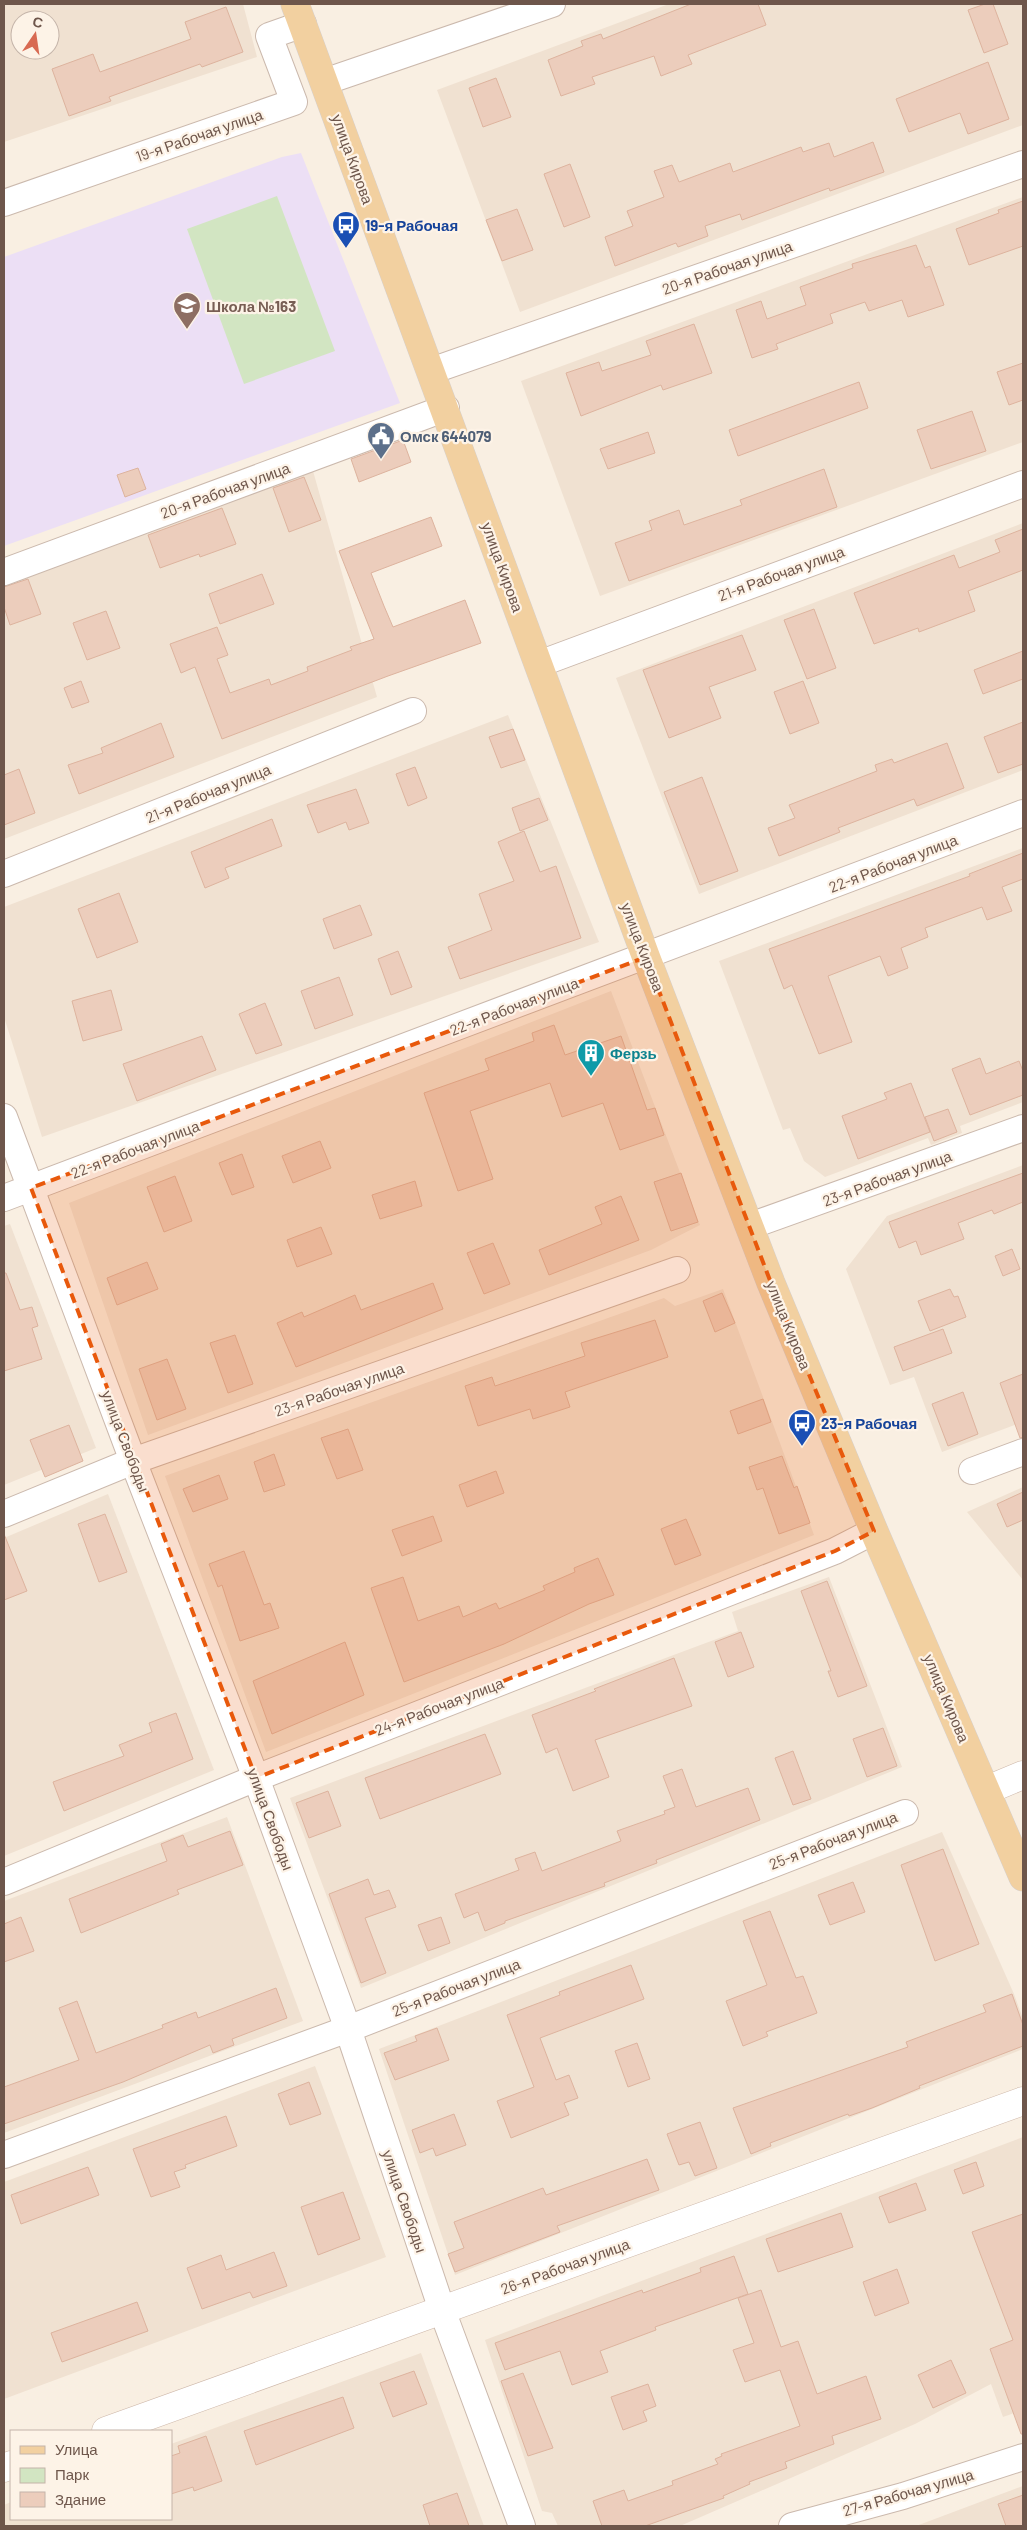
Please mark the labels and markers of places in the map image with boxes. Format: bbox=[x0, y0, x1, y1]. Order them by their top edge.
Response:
bus stop icon: 19-я Рабочая bbox=[331, 210, 361, 249]
place label: 19-я Рабочая bbox=[365, 216, 458, 234]
school or university icon: Школа №163 bbox=[172, 291, 202, 330]
place label: Школа №163 bbox=[206, 297, 296, 315]
public building icon: Омск 644079 bbox=[366, 421, 396, 460]
place label: Омск 644079 bbox=[400, 427, 492, 445]
building icon: Ферзь bbox=[576, 1038, 606, 1077]
place label: Ферзь bbox=[610, 1044, 657, 1062]
bus stop icon: 23-я Рабочая bbox=[787, 1408, 817, 1447]
place label: 23-я Рабочая bbox=[821, 1414, 917, 1432]

